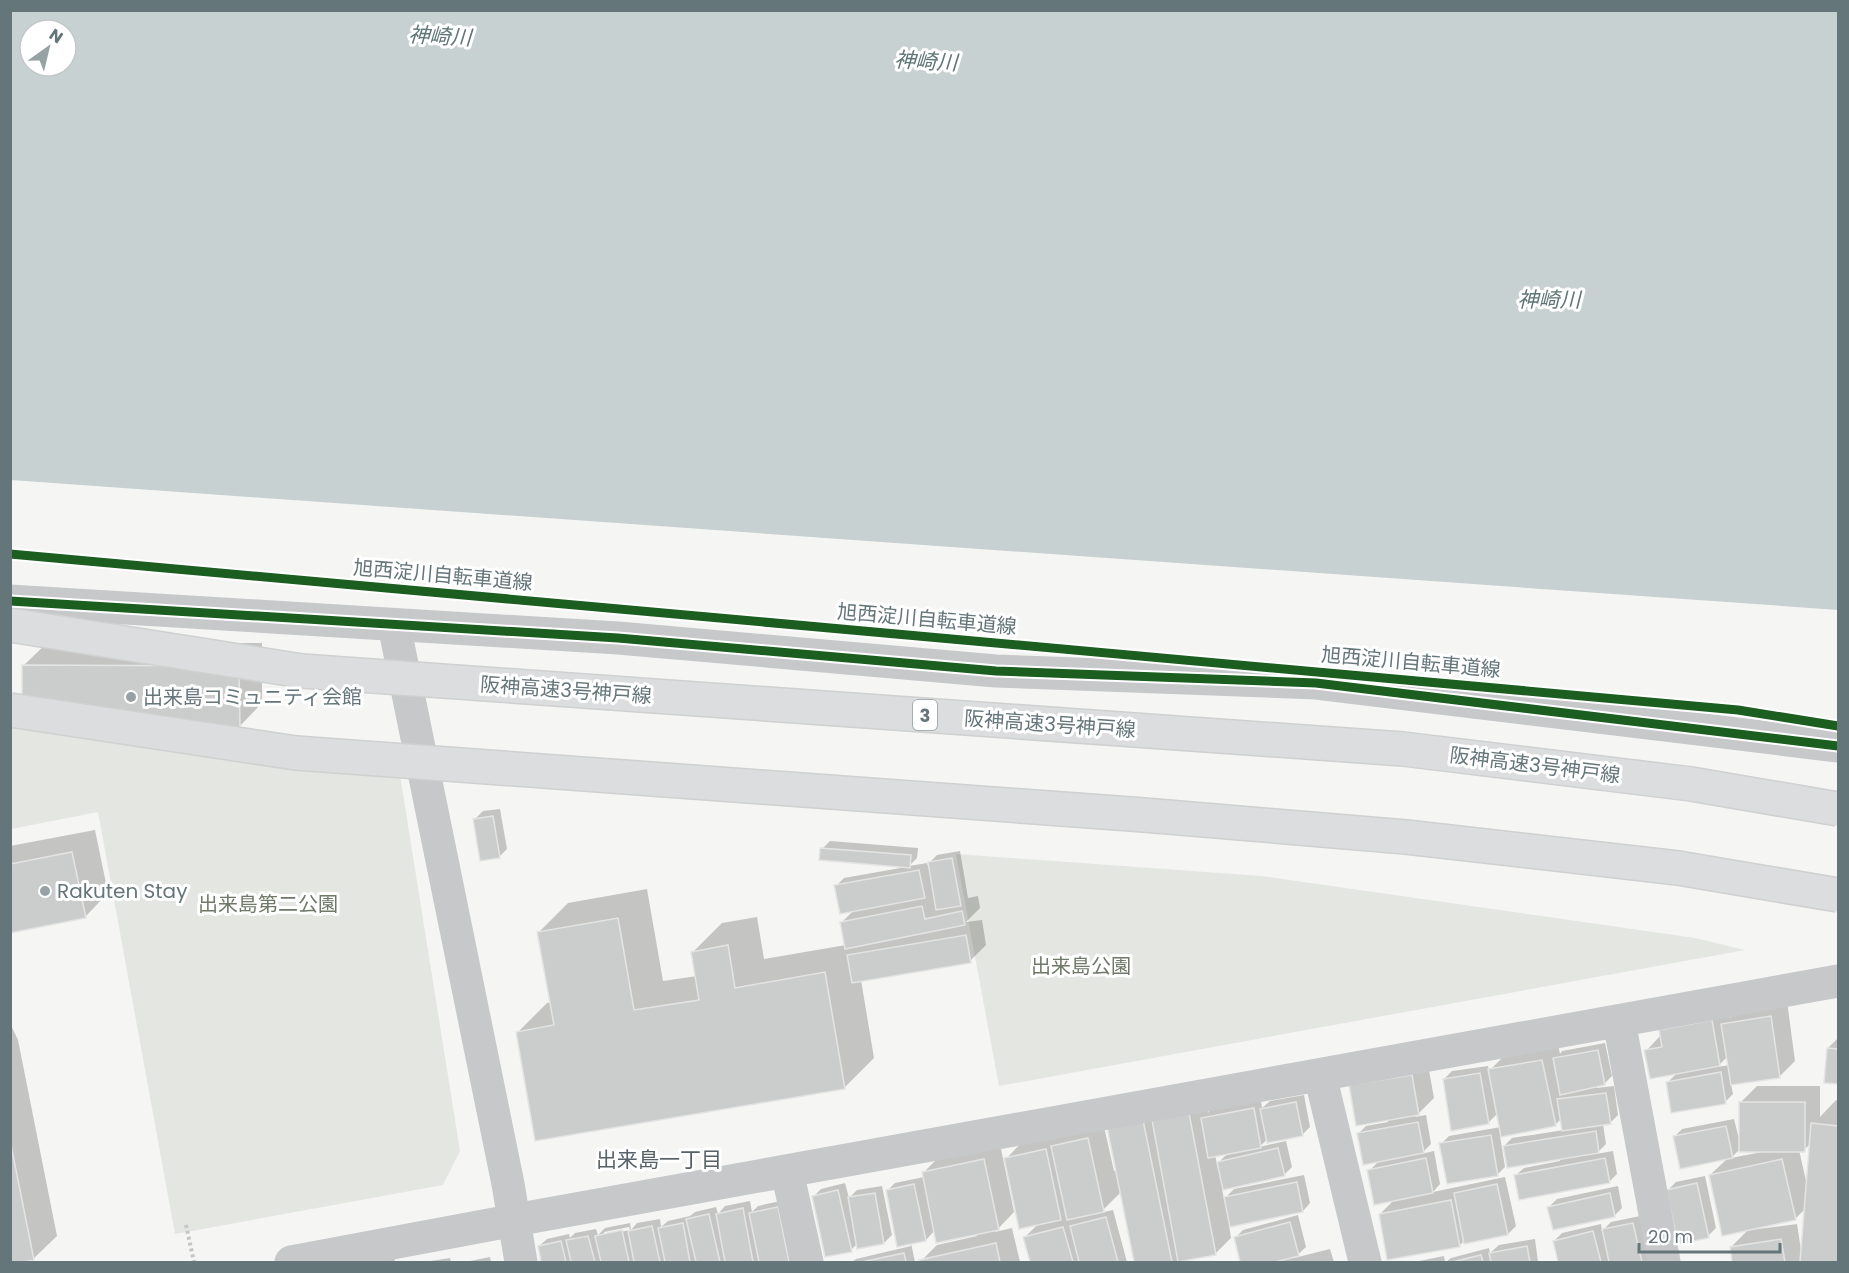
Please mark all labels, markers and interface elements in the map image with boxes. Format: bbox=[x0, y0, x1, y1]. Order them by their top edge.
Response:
north arrow bbox=[18, 18, 78, 78]
water label: 神崎川 bbox=[408, 20, 474, 52]
text: N bbox=[45, 23, 68, 49]
water label: 神崎川 bbox=[894, 45, 960, 77]
water label: 神崎川 bbox=[1518, 285, 1582, 314]
street label: 旭西淀川自転車道線 bbox=[352, 553, 534, 597]
street label: 旭西淀川自転車道線 bbox=[836, 597, 1018, 641]
street label: 旭西淀川自転車道線 bbox=[1320, 640, 1502, 684]
street label: 阪神高速3号神戸線 bbox=[479, 670, 653, 710]
place label: 出来島コミュニティ会館 bbox=[143, 683, 362, 711]
marker: 出来島コミュニティ会館 bbox=[124, 690, 138, 704]
road number: 3 bbox=[913, 700, 937, 730]
street label: 阪神高速3号神戸線 bbox=[963, 704, 1137, 744]
street label: 阪神高速3号神戸線 bbox=[1448, 741, 1622, 789]
place label: Rakuten Stay bbox=[57, 877, 187, 905]
marker: Rakuten Stay bbox=[38, 884, 52, 898]
park label: 出来島第二公園 bbox=[198, 890, 338, 918]
park label: 出来島公園 bbox=[1031, 952, 1131, 980]
district label: 出来島一丁目 bbox=[596, 1145, 722, 1174]
scale bar bbox=[1639, 1216, 1780, 1254]
text: 20 m bbox=[1648, 1224, 1693, 1249]

